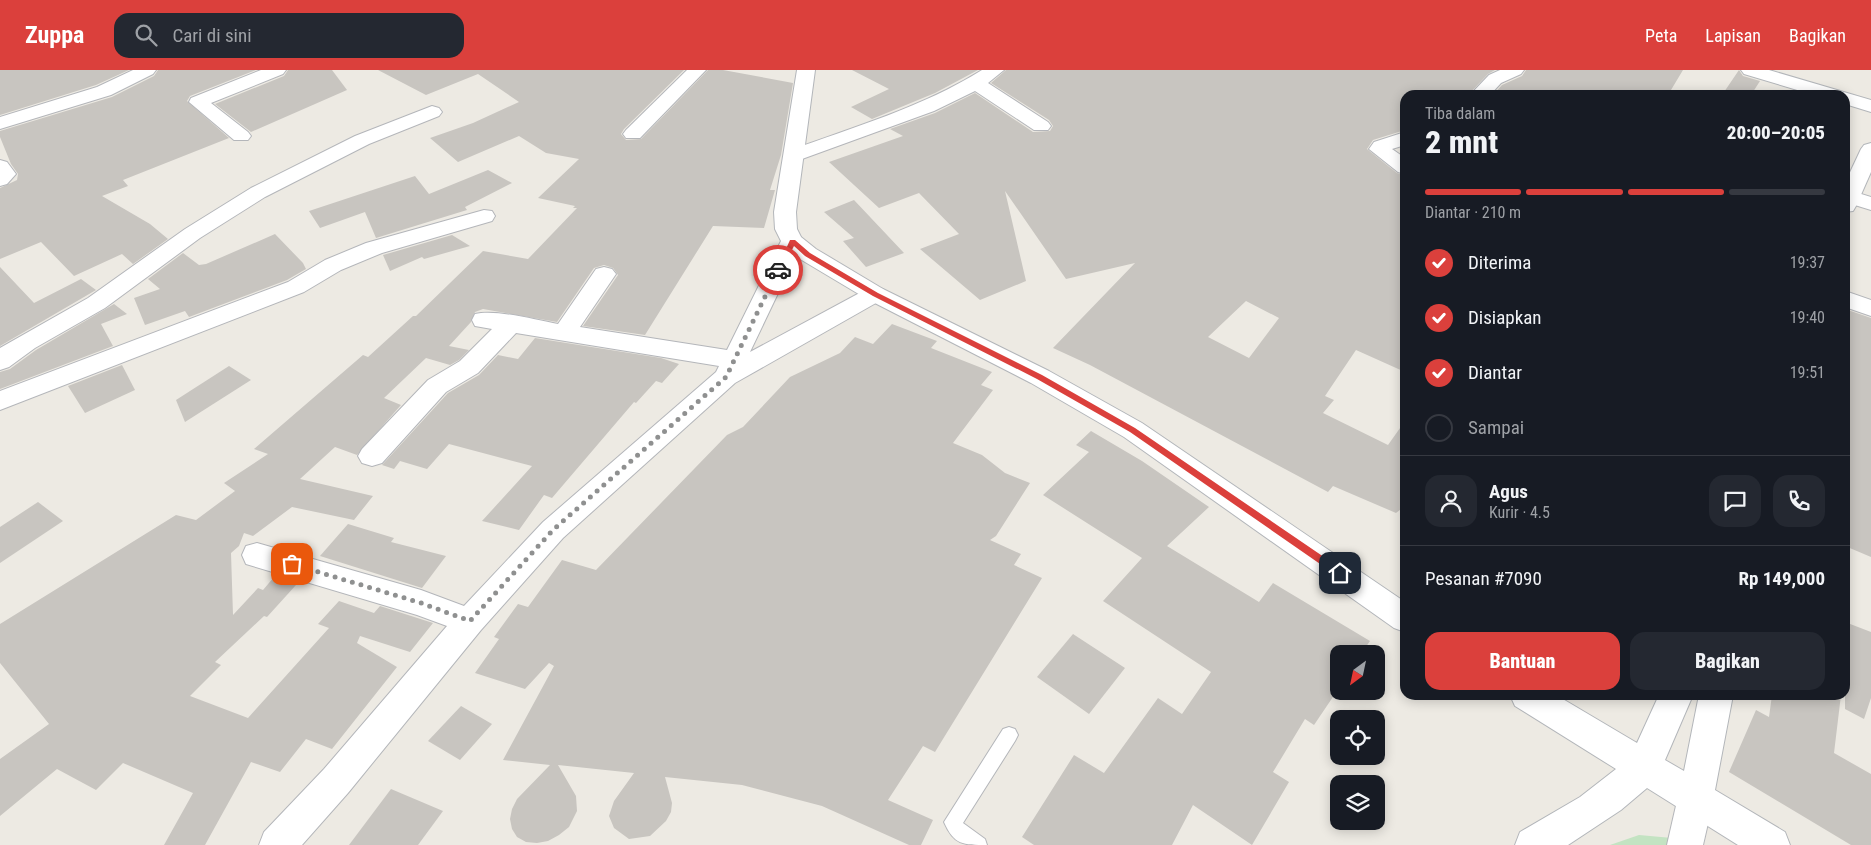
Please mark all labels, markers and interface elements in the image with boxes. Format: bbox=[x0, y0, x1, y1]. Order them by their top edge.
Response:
search box bbox=[114, 13, 464, 58]
text: Zuppa bbox=[25, 21, 84, 49]
icon: search bbox=[132, 21, 160, 49]
text: Cari di sini bbox=[172, 24, 252, 47]
text: Peta bbox=[1645, 25, 1677, 46]
text: Lapisan bbox=[1705, 25, 1761, 46]
text: Bagikan bbox=[1789, 25, 1846, 46]
text: Tiba dalam bbox=[1425, 104, 1495, 123]
text: 20:00–20:05 bbox=[1727, 121, 1825, 144]
text: 2 mnt bbox=[1425, 123, 1498, 161]
text: Diantar · 210 m bbox=[1425, 203, 1521, 222]
courier bbox=[753, 245, 803, 295]
icon: check bbox=[1425, 249, 1453, 277]
text: Diterima bbox=[1468, 251, 1531, 274]
text: 19:37 bbox=[1790, 253, 1825, 272]
icon: car bbox=[764, 256, 792, 284]
icon: check bbox=[1425, 304, 1453, 332]
text: Disiapkan bbox=[1468, 306, 1542, 329]
text: 19:40 bbox=[1790, 308, 1825, 327]
icon: check bbox=[1425, 359, 1453, 387]
text: Diantar bbox=[1468, 361, 1522, 384]
text: 19:51 bbox=[1790, 363, 1825, 382]
text: Sampai bbox=[1468, 416, 1524, 439]
button: person bbox=[1425, 475, 1477, 527]
button: chat bbox=[1709, 475, 1761, 527]
button: phone bbox=[1773, 475, 1825, 527]
text: Agus bbox=[1489, 480, 1528, 503]
text: Kurir · 4.5 bbox=[1489, 503, 1550, 522]
pin bbox=[271, 543, 313, 585]
icon: bag bbox=[278, 550, 306, 578]
pin bbox=[1319, 552, 1361, 594]
icon: home bbox=[1326, 559, 1354, 587]
text: Pesanan #7090 bbox=[1425, 567, 1542, 590]
text: Rp 149,000 bbox=[1738, 567, 1825, 590]
button: Bantuan bbox=[1425, 632, 1620, 690]
button: Bagikan bbox=[1630, 632, 1825, 690]
north arrow bbox=[1330, 645, 1385, 700]
map controls bbox=[1330, 645, 1385, 830]
button: locate bbox=[1330, 710, 1385, 765]
button: layers bbox=[1330, 775, 1385, 830]

